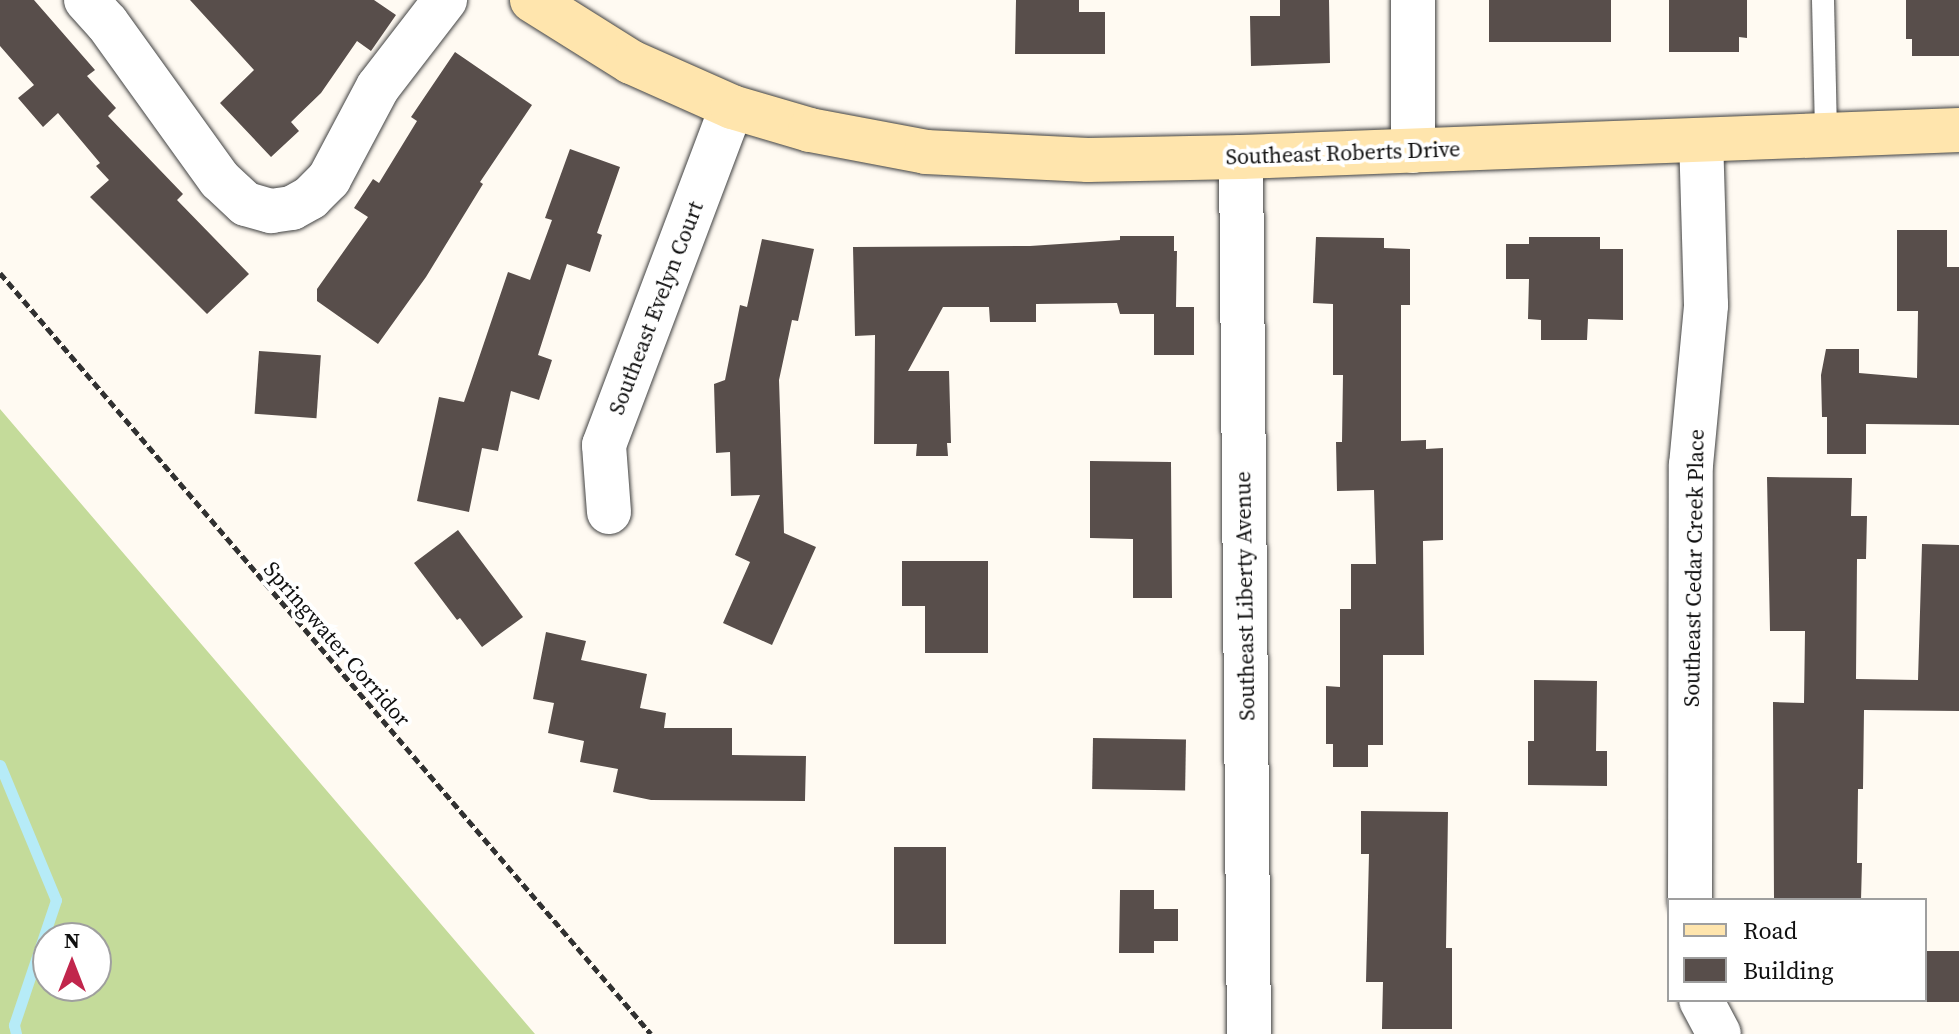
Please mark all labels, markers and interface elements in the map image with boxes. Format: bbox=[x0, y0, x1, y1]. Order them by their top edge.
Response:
street label: Southeast Roberts Drive bbox=[1225, 136, 1461, 170]
street label: Southeast Evelyn Court bbox=[603, 198, 709, 418]
street label: Southeast Cedar Creek Place bbox=[1678, 429, 1710, 707]
street label: Southeast Liberty Avenue bbox=[1230, 471, 1260, 721]
street label: Springwater Corridor bbox=[258, 556, 416, 732]
legend bbox=[1667, 898, 1927, 1002]
text: Road bbox=[1743, 914, 1797, 947]
north arrow bbox=[32, 922, 112, 1002]
text: N bbox=[64, 925, 80, 955]
text: Building bbox=[1743, 954, 1834, 987]

